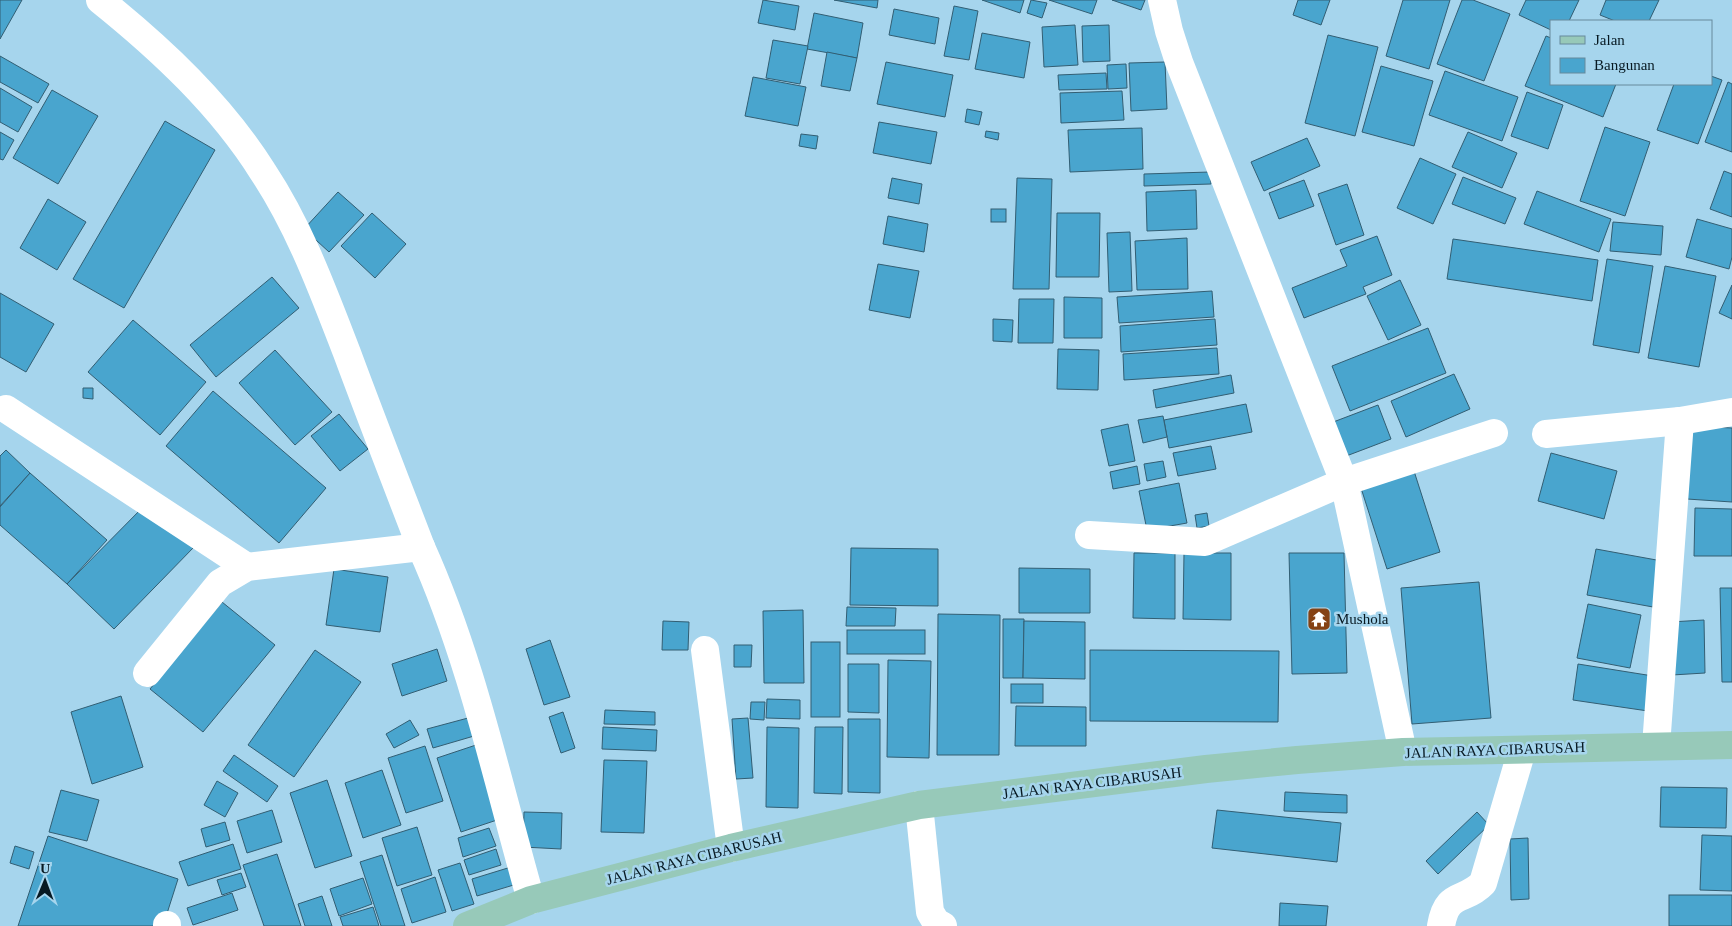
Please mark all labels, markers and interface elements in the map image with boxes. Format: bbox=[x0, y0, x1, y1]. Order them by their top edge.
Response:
legend bbox=[1550, 20, 1712, 85]
text: Jalan bbox=[1594, 32, 1625, 48]
text: Bangunan bbox=[1594, 57, 1655, 73]
temple icon: Mushola bbox=[1306, 606, 1332, 632]
place label: Mushola bbox=[1336, 611, 1389, 627]
street label: JALAN RAYA CIBARUSAH bbox=[1405, 739, 1586, 761]
street label: JALAN RAYA CIBARUSAH bbox=[1002, 764, 1183, 802]
street label: JALAN RAYA CIBARUSAH bbox=[605, 828, 784, 888]
north arrow bbox=[20, 856, 70, 906]
text: U bbox=[40, 861, 50, 876]

